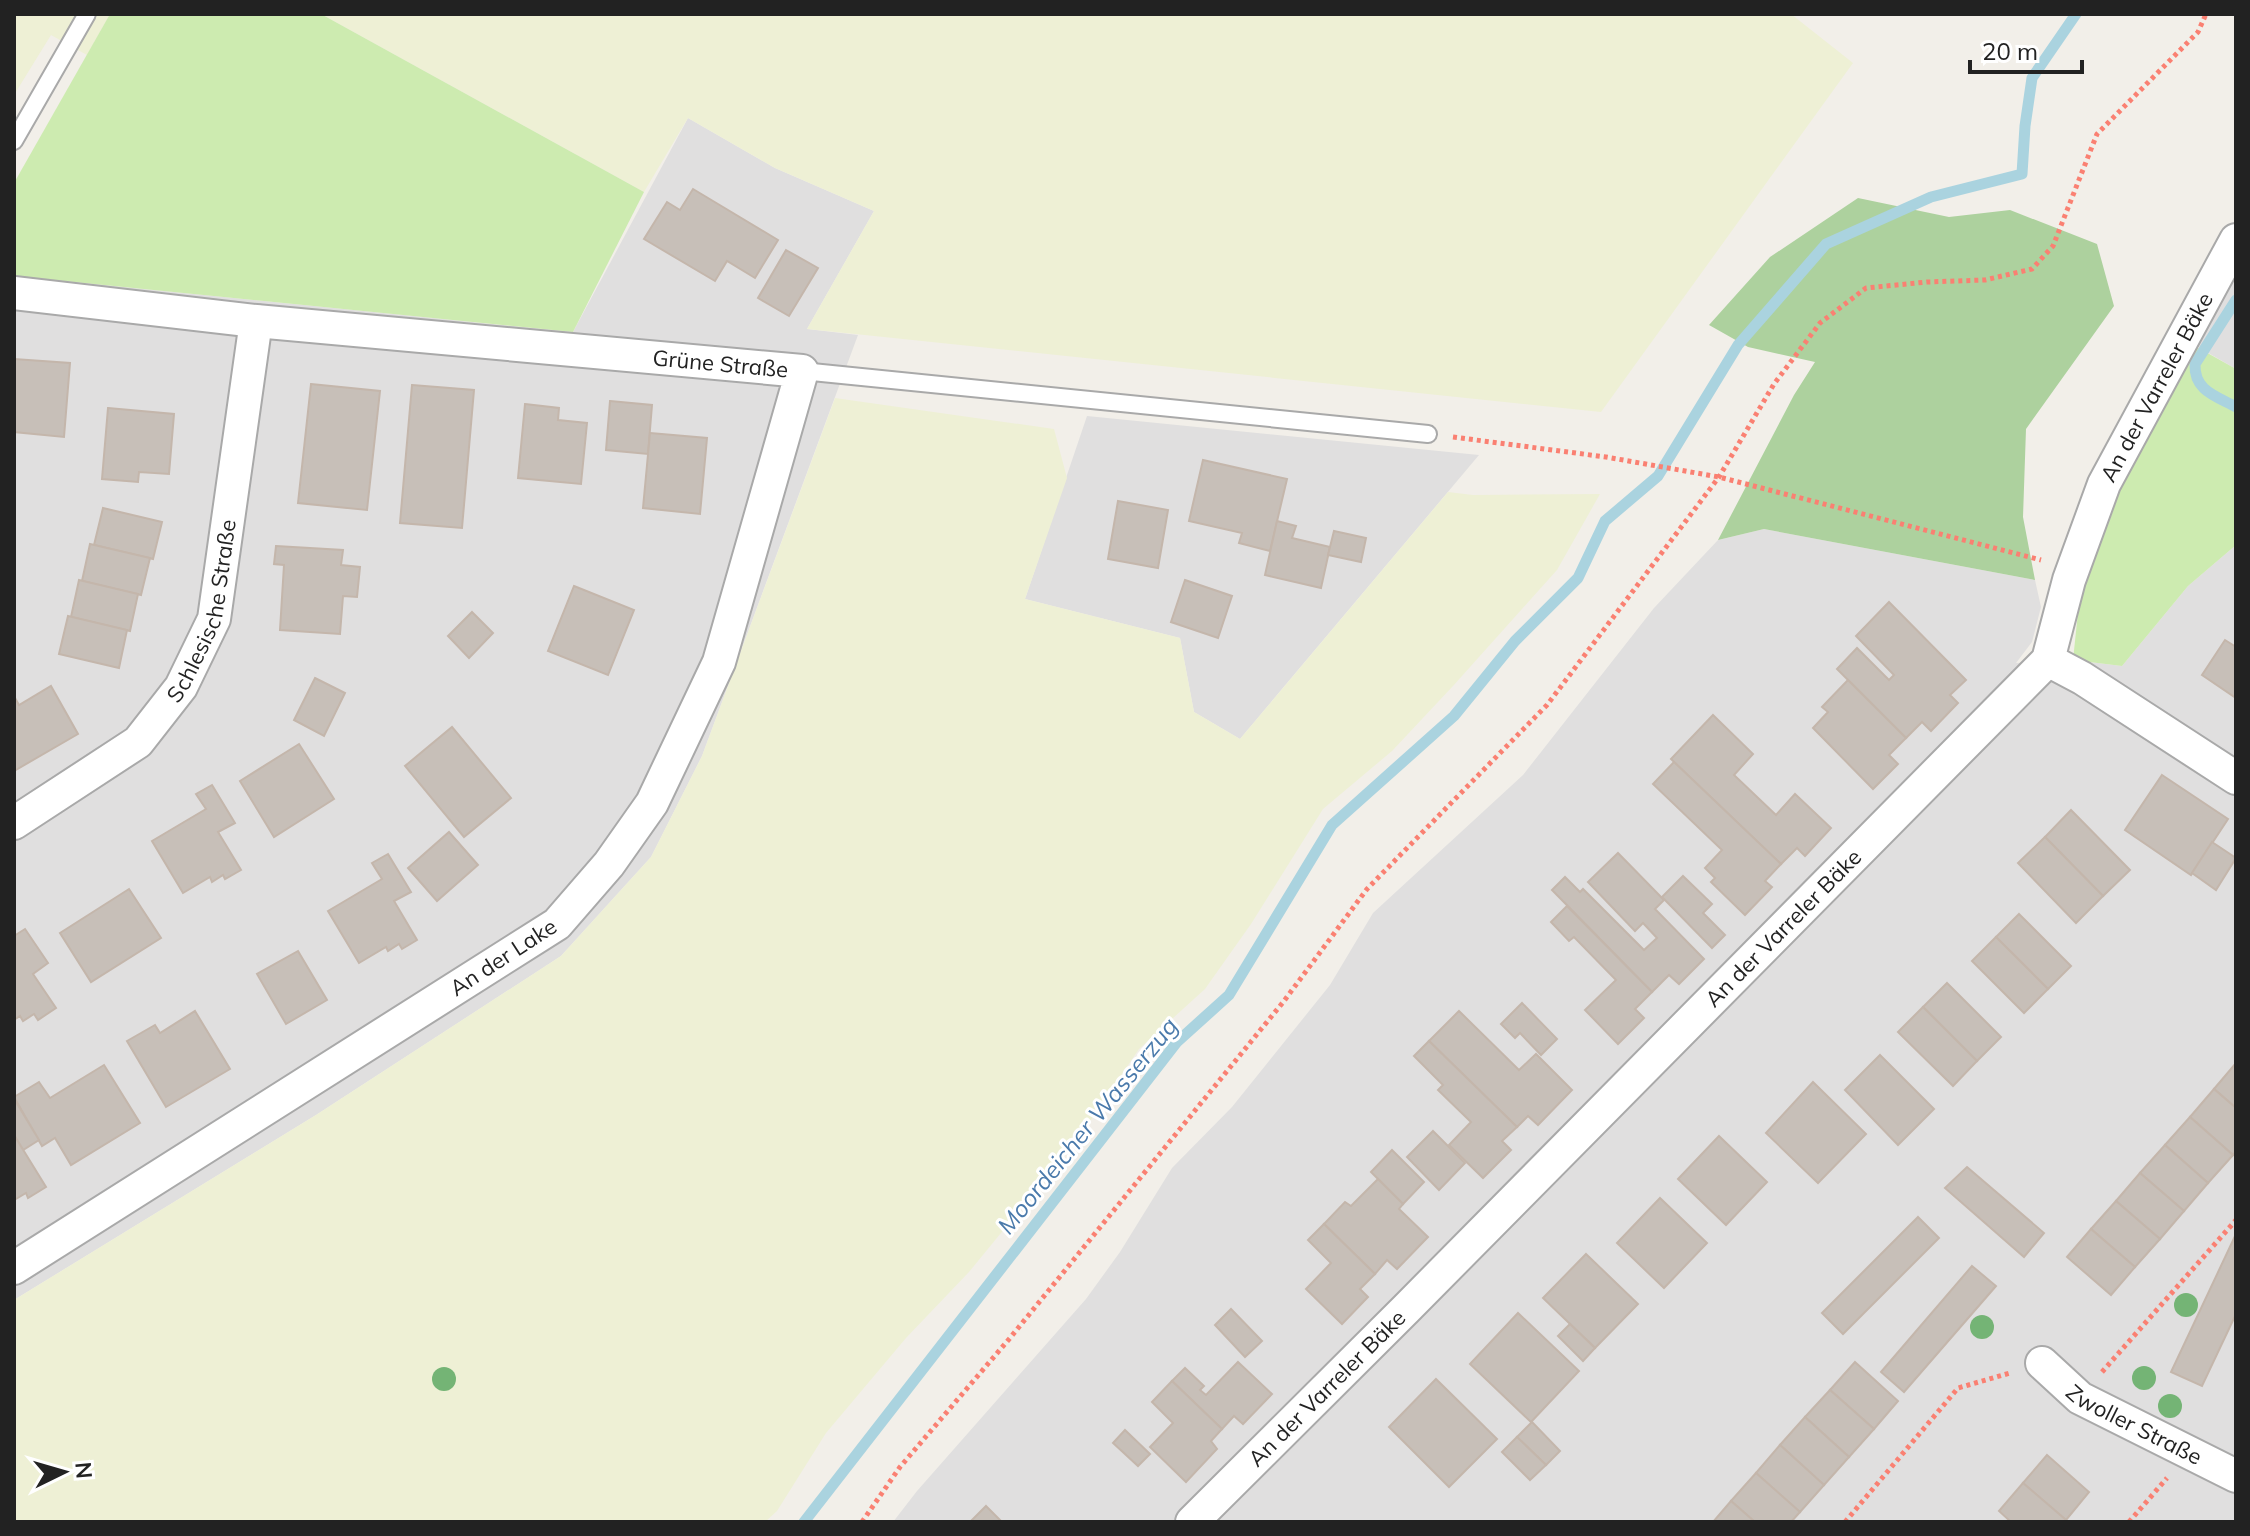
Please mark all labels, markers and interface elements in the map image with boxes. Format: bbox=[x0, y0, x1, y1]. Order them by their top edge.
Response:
scale bar bbox=[1970, 24, 2082, 74]
text: 20 m bbox=[1982, 36, 2038, 66]
street label: An der Varreler Bäke bbox=[2094, 288, 2219, 486]
street label: Grüne Straße bbox=[652, 343, 789, 384]
street label: Schlesische Straße bbox=[160, 518, 242, 708]
street label: An der Varreler Bäke bbox=[1699, 843, 1867, 1013]
street label: An der Lake bbox=[444, 912, 562, 1002]
water label: Moordeicher Wasserzug bbox=[991, 1011, 1184, 1240]
street label: An der Varreler Bäke bbox=[1242, 1304, 1411, 1472]
street label: Zwoller Straße bbox=[2060, 1378, 2207, 1471]
north arrow bbox=[24, 1432, 104, 1512]
text: N bbox=[69, 1461, 99, 1480]

